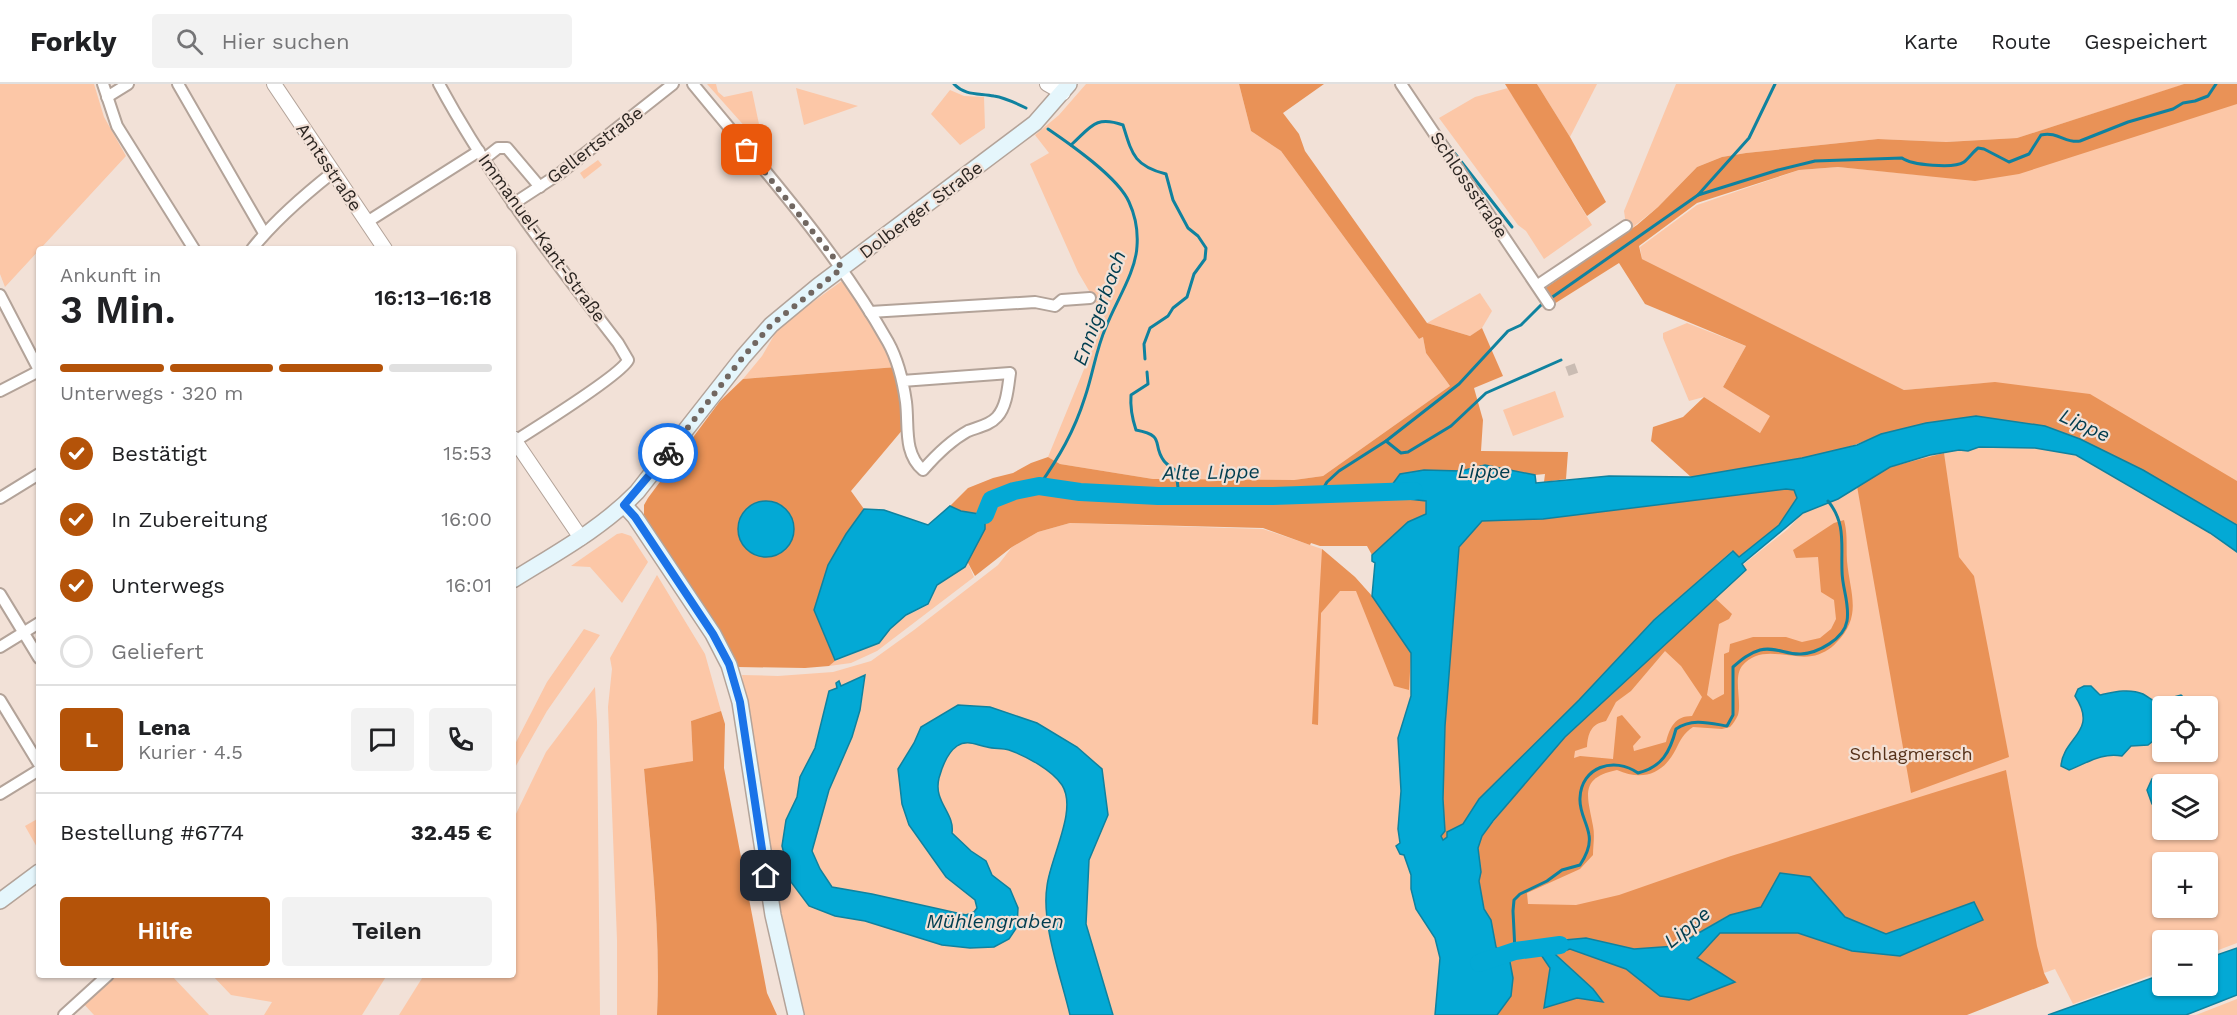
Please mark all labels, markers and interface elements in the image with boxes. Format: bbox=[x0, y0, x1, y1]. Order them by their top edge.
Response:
search box bbox=[152, 14, 572, 68]
text: Forkly bbox=[30, 25, 116, 58]
icon: search bbox=[173, 25, 206, 58]
text: Hier suchen bbox=[221, 29, 350, 54]
text: Karte bbox=[1904, 29, 1958, 54]
text: Route bbox=[1991, 29, 2051, 54]
text: Gespeichert bbox=[2084, 29, 2207, 54]
street label: Gellertstraße bbox=[542, 102, 647, 188]
street label: Amtsstraße bbox=[292, 119, 367, 215]
pin bbox=[721, 124, 772, 175]
street label: Schlossstraße bbox=[1426, 128, 1513, 242]
icon: bag bbox=[730, 133, 763, 166]
street label: Immanuel-Kant-Straße bbox=[474, 149, 611, 326]
street label: Dolberger Straße bbox=[855, 156, 986, 263]
water label: Ennigerbach bbox=[1067, 247, 1131, 369]
text: Ankunft in bbox=[60, 263, 161, 287]
text: 16:13–16:18 bbox=[374, 285, 492, 310]
text: 3 Min. bbox=[60, 287, 176, 332]
text: Unterwegs · 320 m bbox=[60, 381, 243, 405]
water label: Lippe bbox=[2056, 403, 2114, 447]
courier bbox=[638, 423, 698, 483]
icon: check bbox=[60, 437, 93, 470]
icon: bike bbox=[652, 437, 685, 470]
text: Bestätigt bbox=[111, 441, 207, 466]
text: 15:53 bbox=[443, 441, 492, 465]
water label: Alte Lippe bbox=[1161, 459, 1260, 485]
water label: Lippe bbox=[1458, 459, 1510, 483]
icon: check bbox=[60, 503, 93, 536]
text: In Zubereitung bbox=[111, 507, 267, 532]
text: 16:00 bbox=[441, 507, 492, 531]
icon: check bbox=[60, 569, 93, 602]
text: Unterwegs bbox=[111, 573, 225, 598]
text: 16:01 bbox=[446, 573, 492, 597]
text: Geliefert bbox=[111, 639, 203, 664]
map controls bbox=[2152, 696, 2218, 996]
button: locate bbox=[2152, 696, 2218, 762]
button: chat bbox=[351, 708, 414, 771]
button: phone bbox=[429, 708, 492, 771]
text: Lena bbox=[138, 715, 190, 740]
text: L bbox=[85, 727, 98, 752]
text: Kurier · 4.5 bbox=[138, 740, 243, 764]
park label: Schlagmersch bbox=[1849, 743, 1973, 764]
button: layers bbox=[2152, 774, 2218, 840]
text: Bestellung #6774 bbox=[60, 820, 244, 845]
text: 32.45 € bbox=[411, 820, 492, 845]
pin bbox=[740, 850, 791, 901]
button: + bbox=[2152, 852, 2218, 918]
icon: home bbox=[749, 859, 782, 892]
button: Hilfe bbox=[60, 897, 270, 966]
button: Teilen bbox=[282, 897, 492, 966]
water label: Lippe bbox=[1659, 901, 1715, 953]
water label: Mühlengraben bbox=[926, 909, 1064, 933]
button: − bbox=[2152, 930, 2218, 996]

